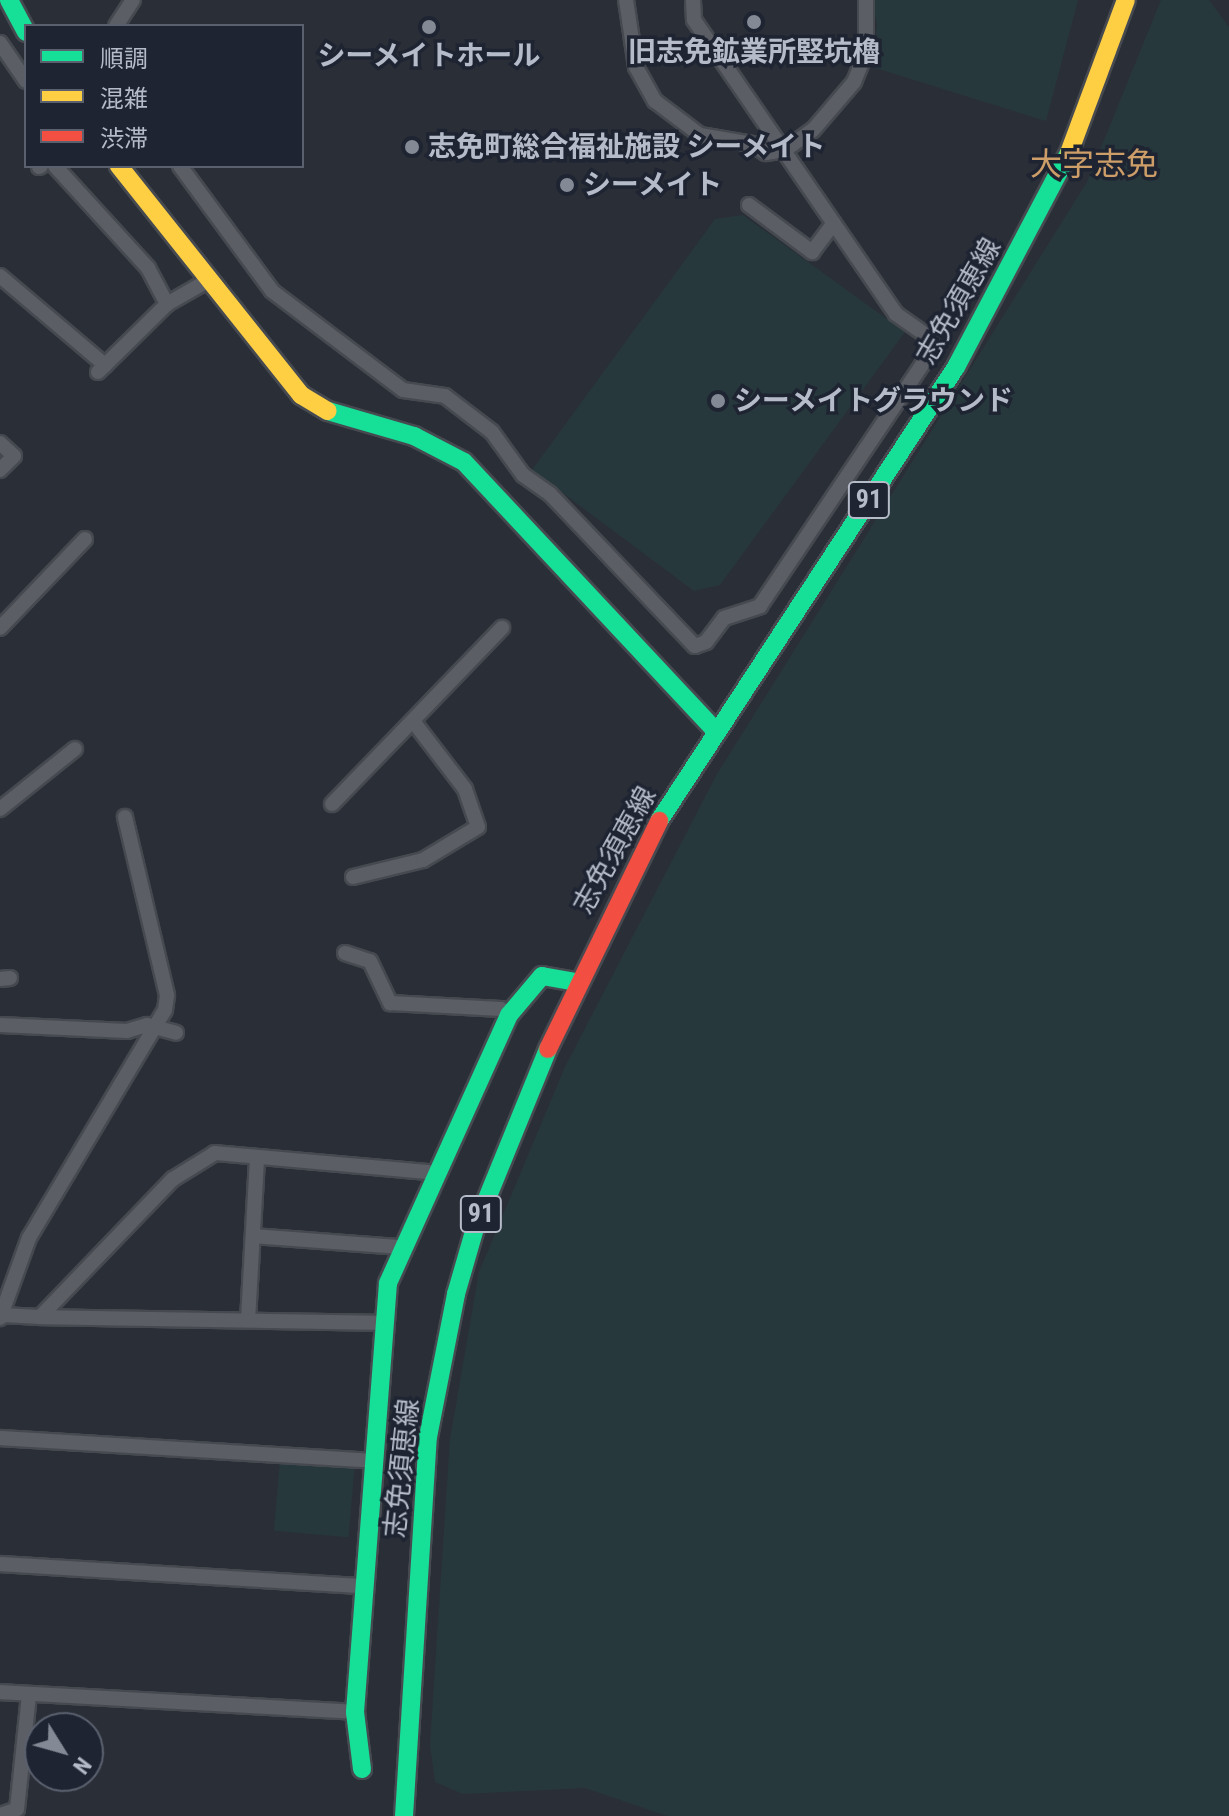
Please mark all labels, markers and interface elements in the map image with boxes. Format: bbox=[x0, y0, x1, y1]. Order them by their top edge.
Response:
marker: 旧志免鉱業所竪坑櫓 bbox=[745, 13, 763, 31]
marker: シーメイトホール bbox=[420, 18, 438, 36]
legend bbox=[24, 24, 304, 168]
place label: 旧志免鉱業所竪坑櫓 bbox=[628, 35, 880, 69]
place label: シーメイトホール bbox=[317, 39, 541, 73]
text: 順調 bbox=[100, 45, 148, 73]
text: 混雑 bbox=[100, 85, 148, 113]
text: 渋滞 bbox=[100, 125, 148, 153]
place label: 志免町総合福祉施設 シーメイト bbox=[428, 130, 826, 164]
marker: 志免町総合福祉施設 シーメイト bbox=[403, 138, 421, 156]
district label: 大字志免 bbox=[1030, 145, 1158, 183]
place label: シーメイト bbox=[583, 168, 723, 202]
marker: シーメイト bbox=[558, 176, 576, 194]
street label: 志免須恵線 bbox=[909, 232, 1009, 370]
place label: シーメイトグラウンド bbox=[734, 384, 1014, 418]
marker: シーメイトグラウンド bbox=[709, 392, 727, 410]
road number: 91 bbox=[847, 478, 891, 522]
street label: 志免須恵線 bbox=[566, 781, 664, 919]
road number: 91 bbox=[459, 1192, 503, 1236]
street label: 志免須恵線 bbox=[378, 1397, 426, 1539]
north arrow bbox=[24, 1712, 104, 1792]
text: N bbox=[68, 1753, 96, 1778]

